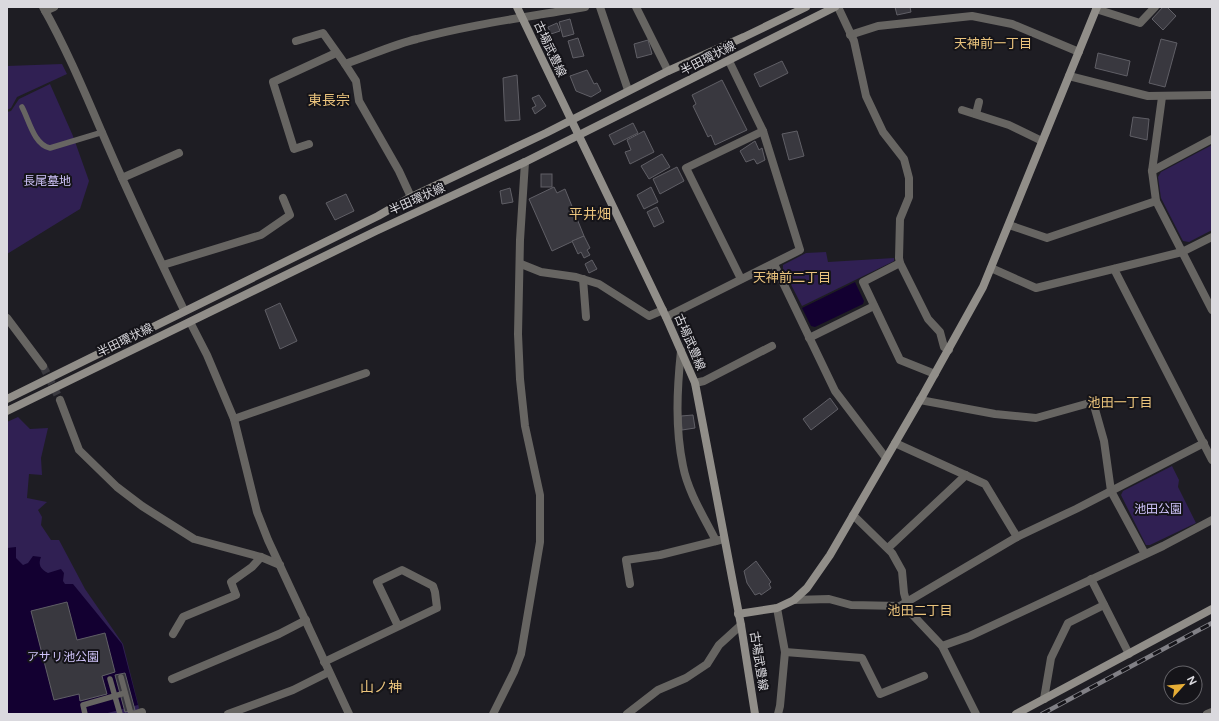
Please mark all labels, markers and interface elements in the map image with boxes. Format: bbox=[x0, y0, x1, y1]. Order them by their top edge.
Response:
street label: 古場武豊線 bbox=[531, 19, 569, 79]
district label: 天神前一丁目 bbox=[954, 36, 1032, 51]
street label: 半田環状線 bbox=[678, 38, 738, 78]
district label: 東長宗 bbox=[308, 92, 350, 109]
park label: 長尾墓地 bbox=[23, 174, 71, 188]
street label: 半田環状線 bbox=[387, 180, 447, 218]
district label: 平井畑 bbox=[569, 206, 611, 223]
district label: 天神前二丁目 bbox=[753, 270, 831, 285]
street label: 古場武豊線 bbox=[672, 312, 708, 372]
street label: 半田環状線 bbox=[95, 321, 155, 359]
district label: 池田一丁目 bbox=[1087, 395, 1153, 410]
park label: 池田公園 bbox=[1134, 502, 1182, 516]
district label: 池田二丁目 bbox=[887, 603, 953, 618]
street label: 古場武豊線 bbox=[747, 630, 771, 692]
park label: アサリ池公園 bbox=[27, 650, 99, 664]
north arrow bbox=[1163, 665, 1203, 705]
text: N bbox=[1184, 674, 1199, 687]
district label: 山ノ神 bbox=[360, 679, 402, 696]

